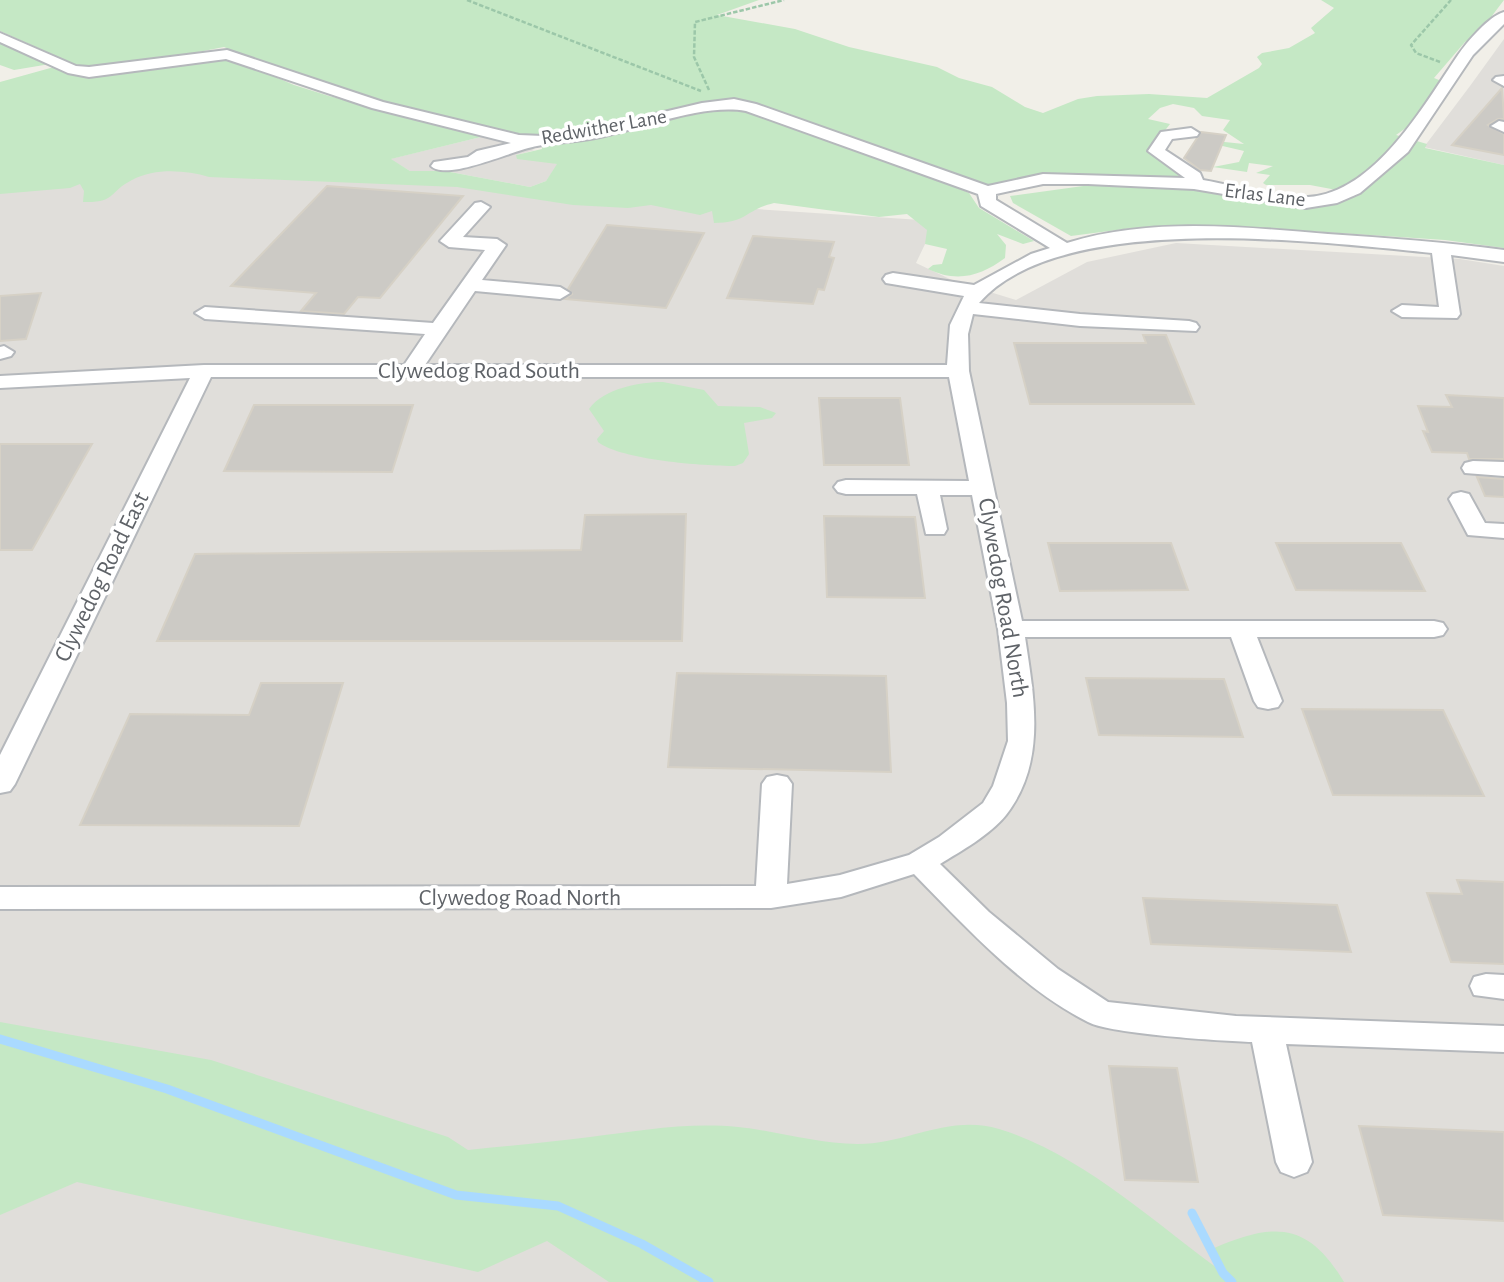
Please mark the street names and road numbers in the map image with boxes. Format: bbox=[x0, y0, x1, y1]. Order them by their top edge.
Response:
street label: Redwither Lane bbox=[540, 106, 668, 148]
street label: Erlas Lane bbox=[1223, 180, 1307, 210]
street label: Clywedog Road South bbox=[378, 359, 580, 383]
street label: Clywedog Road East bbox=[50, 488, 154, 666]
street label: Clywedog Road North bbox=[974, 496, 1032, 700]
street label: Clywedog Road North bbox=[419, 886, 621, 910]

